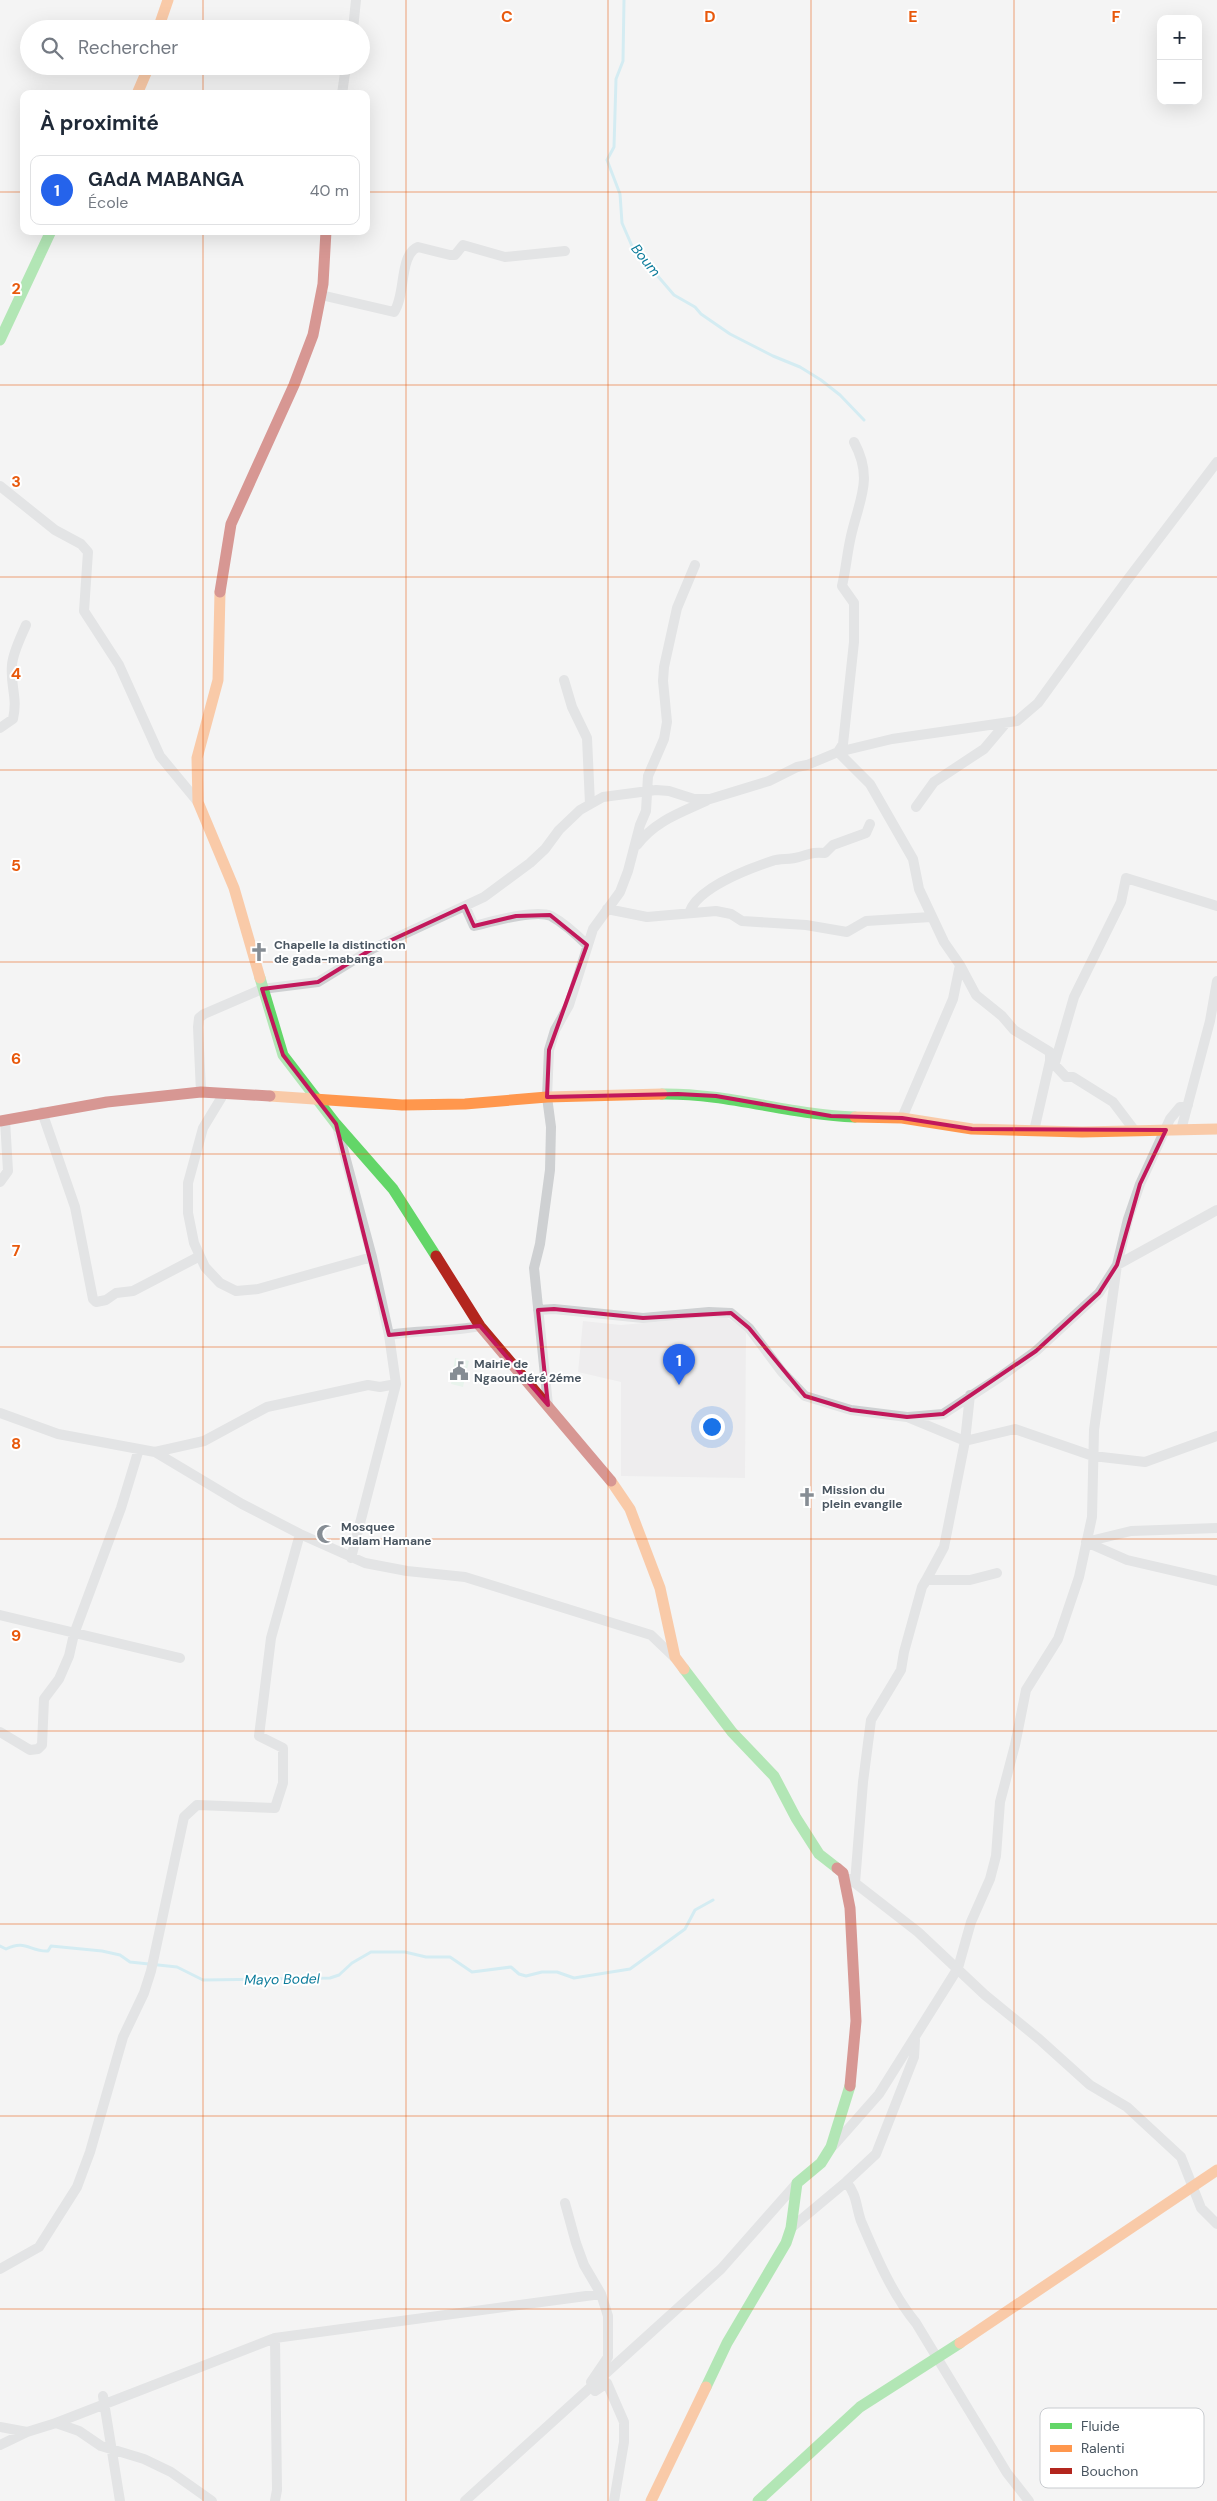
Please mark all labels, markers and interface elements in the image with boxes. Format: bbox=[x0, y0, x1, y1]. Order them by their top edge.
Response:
text: C bbox=[501, 6, 513, 27]
text: D bbox=[704, 6, 716, 27]
text: E bbox=[908, 6, 918, 27]
text: F bbox=[1112, 6, 1121, 27]
map controls bbox=[1157, 15, 1202, 105]
button: + bbox=[1157, 15, 1202, 60]
search box bbox=[20, 20, 370, 75]
icon: search bbox=[38, 34, 66, 62]
text: Rechercher bbox=[78, 35, 178, 60]
button: − bbox=[1157, 60, 1202, 105]
text: À proximité bbox=[40, 109, 159, 137]
text: GAdA MABANGA bbox=[88, 167, 244, 192]
text: 1 bbox=[54, 180, 60, 201]
text: 40 m bbox=[310, 180, 349, 201]
text: École bbox=[88, 192, 128, 213]
water label: Boum bbox=[627, 240, 665, 280]
text: 2 bbox=[11, 278, 21, 299]
text: 3 bbox=[11, 471, 21, 492]
text: 4 bbox=[11, 663, 21, 684]
text: 5 bbox=[11, 855, 21, 876]
place label: Chapelle la distinction de gada-mabanga bbox=[274, 937, 406, 967]
church icon: Chapelle la distinction de gada-mabanga bbox=[248, 941, 270, 963]
text: 6 bbox=[11, 1048, 21, 1069]
text: 7 bbox=[12, 1240, 21, 1261]
pin: 1 bbox=[663, 1344, 695, 1385]
place label: Mairie de Ngaoundéré 2éme bbox=[474, 1356, 582, 1386]
public building icon: Mairie de Ngaoundéré 2éme bbox=[448, 1360, 470, 1382]
your location bbox=[699, 1414, 725, 1440]
text: 8 bbox=[11, 1433, 21, 1454]
place label: Mission du plein evangile bbox=[822, 1482, 903, 1512]
church icon: Mission du plein evangile bbox=[796, 1486, 818, 1508]
place label: Mosquee Malam Hamane bbox=[341, 1519, 432, 1549]
mosque icon: Mosquee Malam Hamane bbox=[315, 1523, 337, 1545]
text: 9 bbox=[11, 1625, 21, 1646]
water label: Mayo Bodel bbox=[244, 1969, 321, 1989]
legend bbox=[1040, 2408, 1204, 2488]
text: Fluide bbox=[1081, 2417, 1120, 2435]
text: Ralenti bbox=[1081, 2439, 1125, 2457]
text: Bouchon bbox=[1081, 2462, 1138, 2480]

